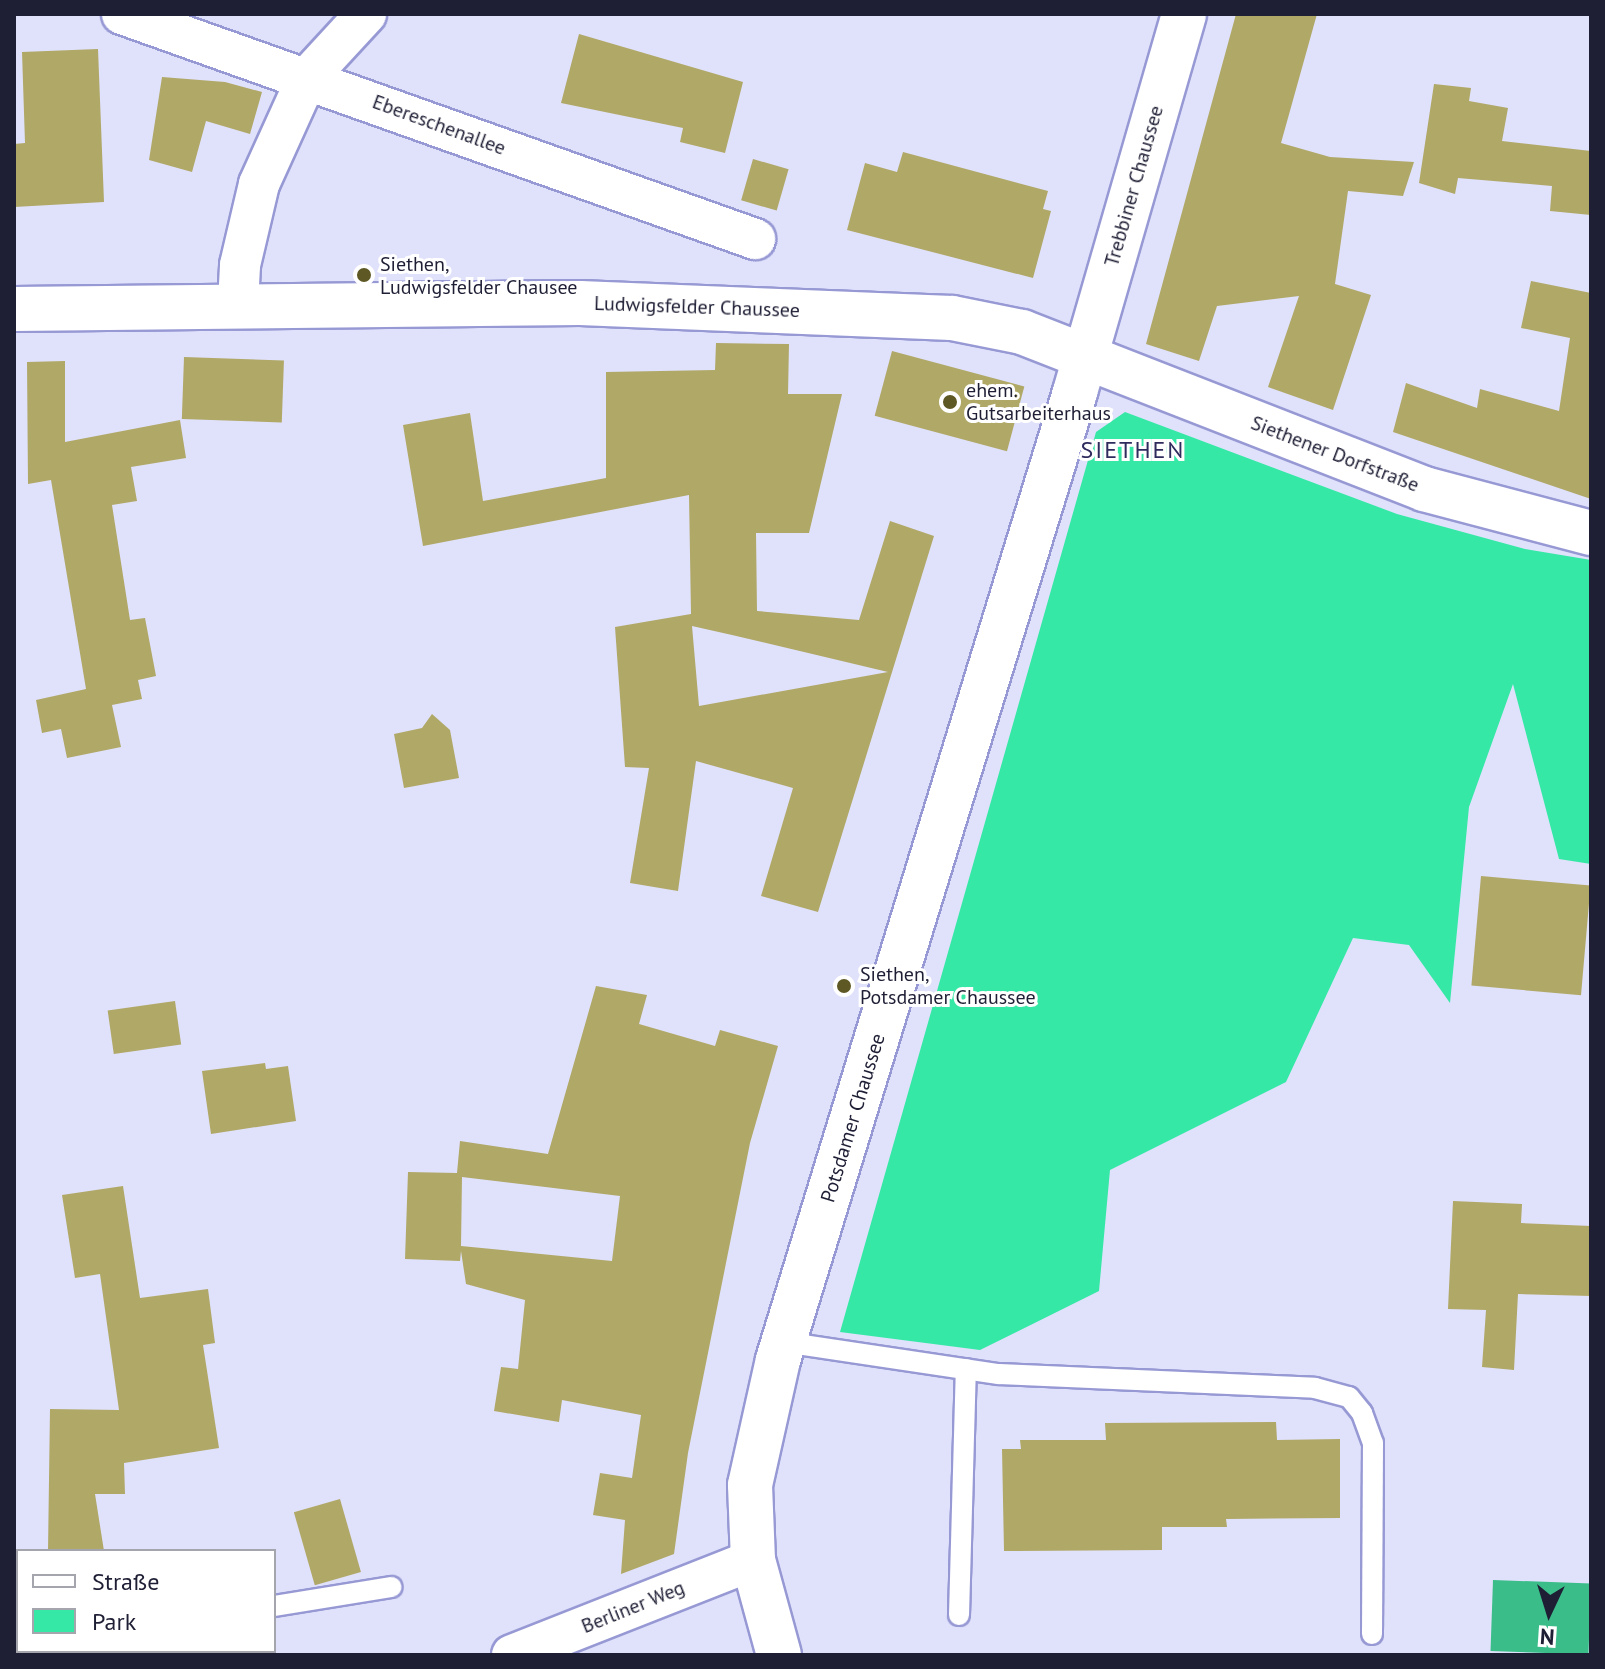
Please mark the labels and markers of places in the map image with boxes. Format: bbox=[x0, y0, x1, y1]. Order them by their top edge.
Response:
place label: Siethen, Ludwigsfelder Chausee bbox=[380, 252, 577, 299]
marker: Siethen, Ludwigsfelder Chausee bbox=[355, 266, 373, 284]
place label: ehem. Gutsarbeiterhaus bbox=[966, 378, 1111, 425]
marker: ehem. Gutsarbeiterhaus bbox=[941, 393, 959, 411]
place label: Siethen, Potsdamer Chaussee bbox=[860, 962, 1036, 1009]
marker: Siethen, Potsdamer Chaussee bbox=[835, 977, 853, 995]

